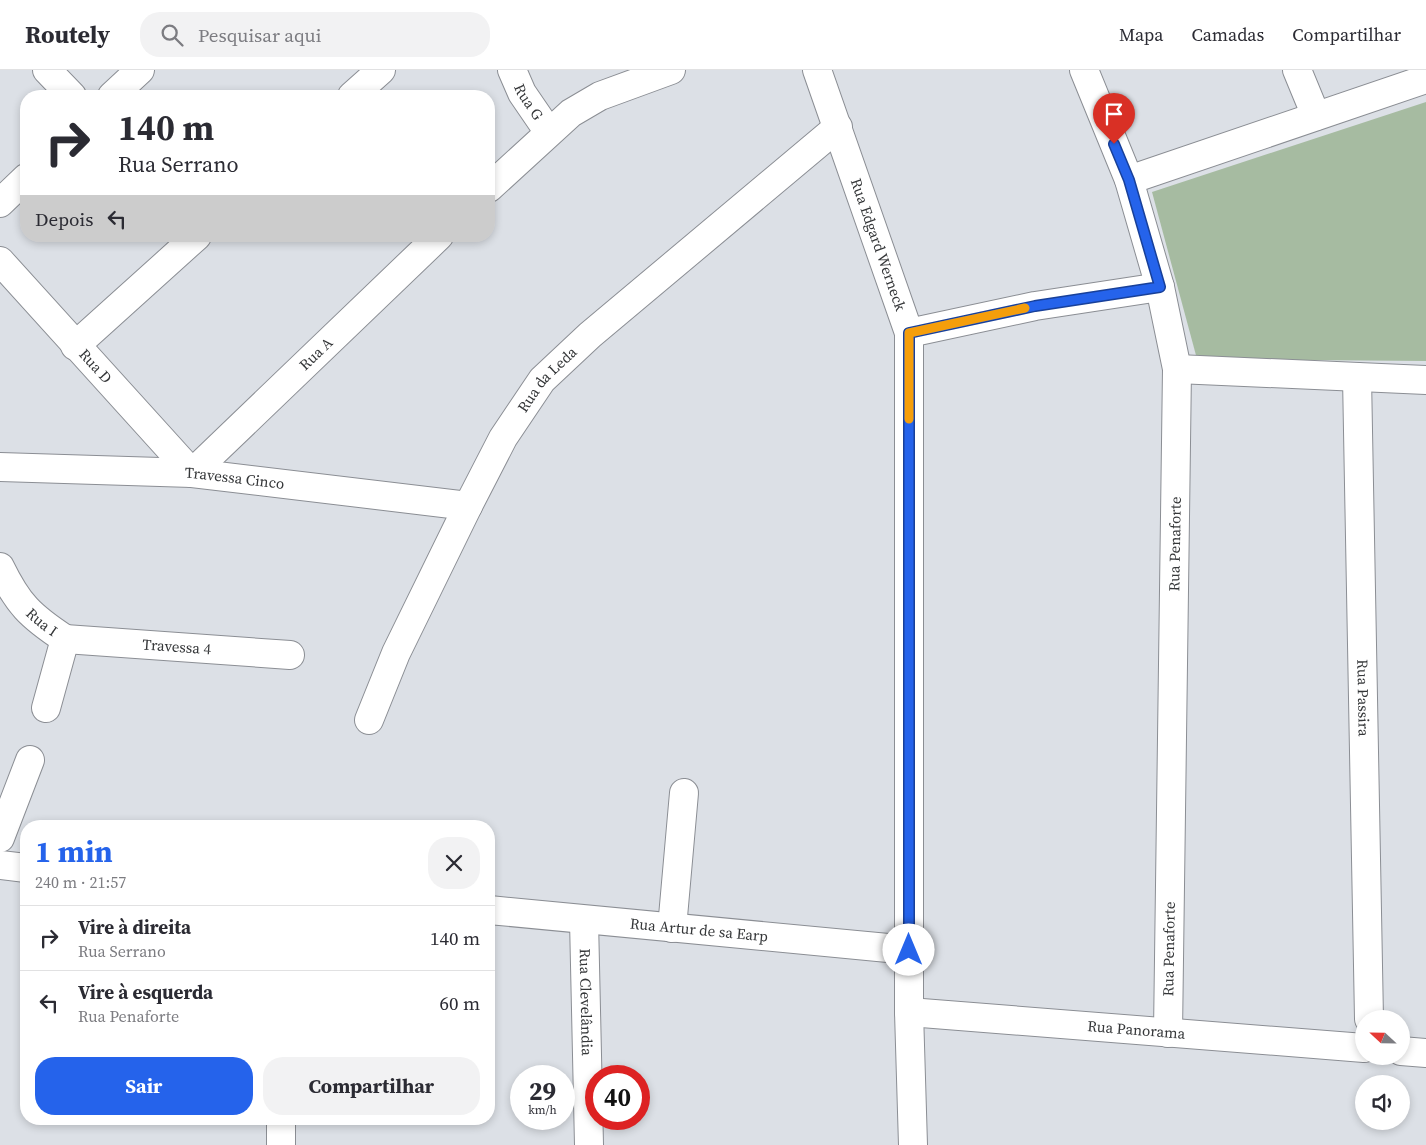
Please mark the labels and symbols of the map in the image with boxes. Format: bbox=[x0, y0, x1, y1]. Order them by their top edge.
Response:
street label: Rua G bbox=[509, 80, 548, 124]
pin bbox=[1093, 93, 1135, 144]
street label: Rua Edgard Werneck bbox=[846, 175, 912, 314]
street label: Rua A bbox=[294, 332, 337, 375]
street label: Rua da Leda bbox=[512, 341, 582, 416]
street label: Rua D bbox=[74, 344, 117, 388]
street label: Travessa Cinco bbox=[185, 462, 286, 494]
street label: Rua Penaforte bbox=[1163, 496, 1186, 592]
street label: Rua I bbox=[22, 603, 62, 641]
street label: Travessa 4 bbox=[142, 634, 212, 659]
street label: Rua Passira bbox=[1352, 659, 1375, 737]
street label: Rua Penaforte bbox=[1157, 901, 1180, 997]
street label: Rua Artur de sa Earp bbox=[629, 912, 769, 947]
position arrow bbox=[882, 923, 934, 975]
street label: Rua Clevelândia bbox=[575, 948, 598, 1056]
north arrow bbox=[1355, 1010, 1410, 1065]
street label: Rua Panorama bbox=[1087, 1015, 1186, 1044]
speed limit sign: 40 bbox=[585, 1065, 650, 1130]

